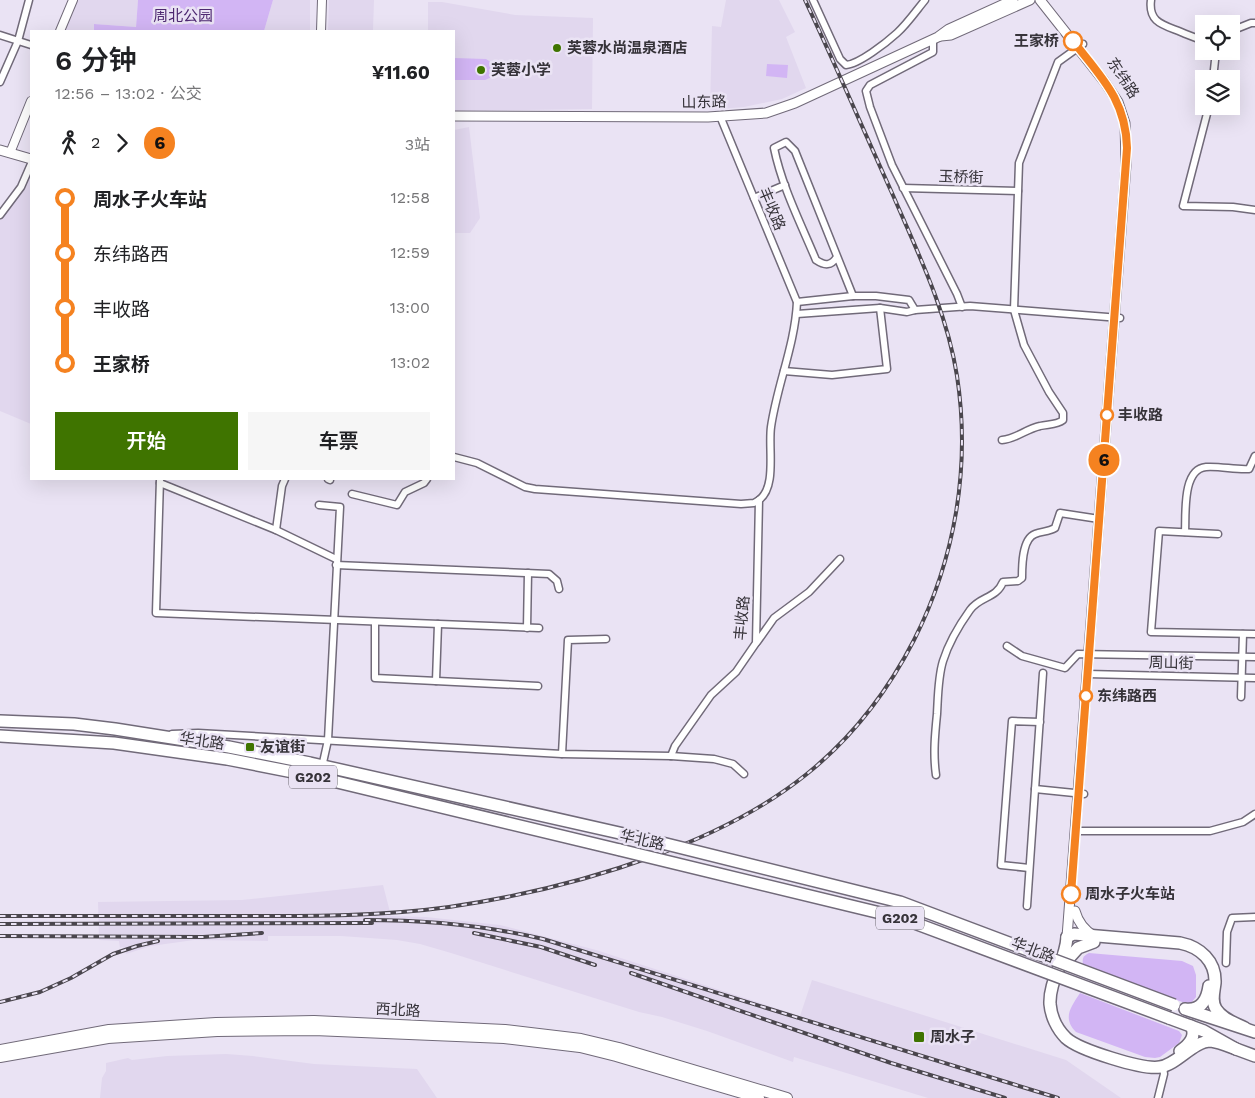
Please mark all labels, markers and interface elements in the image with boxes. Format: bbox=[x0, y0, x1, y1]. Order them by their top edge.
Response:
park label: 周北公园 bbox=[153, 7, 213, 25]
map controls bbox=[1195, 15, 1240, 115]
button: locate bbox=[1195, 15, 1240, 60]
marker: 王家桥 bbox=[1063, 31, 1083, 51]
place label: 王家桥 bbox=[1014, 32, 1059, 50]
place label: 芙蓉水尚温泉酒店 bbox=[567, 39, 687, 57]
marker: 芙蓉水尚温泉酒店 bbox=[551, 42, 563, 54]
text: 6 分钟 bbox=[55, 44, 137, 77]
street label: 东纬路 bbox=[1103, 54, 1143, 102]
text: ¥11.60 bbox=[372, 61, 430, 84]
place label: 芙蓉小学 bbox=[491, 61, 551, 79]
marker: 芙蓉小学 bbox=[475, 64, 487, 76]
button: layers bbox=[1195, 70, 1240, 115]
text: 12:56 – 13:02 · 公交 bbox=[55, 84, 202, 103]
street label: 山东路 bbox=[681, 93, 727, 111]
icon: walk bbox=[55, 129, 83, 157]
icon: forward bbox=[108, 129, 136, 157]
text: 6 bbox=[154, 132, 165, 153]
text: 2 bbox=[91, 133, 100, 152]
text: 3站 bbox=[405, 135, 430, 154]
street label: 玉桥街 bbox=[938, 167, 984, 187]
street label: 丰收路 bbox=[755, 185, 789, 233]
text: 周水子火车站 bbox=[93, 188, 207, 211]
text: 12:58 bbox=[391, 188, 430, 207]
text: 东纬路西 bbox=[93, 243, 169, 266]
text: 12:59 bbox=[391, 243, 430, 262]
text: 丰收路 bbox=[93, 298, 150, 321]
text: 13:00 bbox=[390, 298, 430, 317]
text: 王家桥 bbox=[93, 353, 150, 376]
text: 13:02 bbox=[390, 353, 430, 372]
place label: 丰收路 bbox=[1118, 406, 1163, 424]
marker: 丰收路 bbox=[1100, 408, 1114, 422]
button: 开始 bbox=[55, 412, 238, 470]
button: 车票 bbox=[248, 412, 430, 470]
line badge: 6 bbox=[1088, 444, 1120, 476]
text: 6 bbox=[1098, 449, 1110, 470]
street label: 丰收路 bbox=[731, 595, 753, 641]
street label: 周山街 bbox=[1148, 654, 1194, 672]
place label: 东纬路西 bbox=[1097, 687, 1157, 705]
marker: 东纬路西 bbox=[1079, 689, 1093, 703]
street label: 华北路 bbox=[178, 729, 226, 753]
place label: 友谊街 bbox=[260, 738, 305, 756]
marker: 友谊街 bbox=[244, 741, 256, 753]
road number: G202 bbox=[289, 766, 337, 789]
street label: 华北路 bbox=[618, 826, 666, 854]
marker: 周水子火车站 bbox=[1061, 884, 1081, 904]
place label: 周水子火车站 bbox=[1085, 885, 1175, 903]
road number: G202 bbox=[876, 906, 924, 930]
street label: 华北路 bbox=[1009, 934, 1057, 966]
street label: 西北路 bbox=[375, 1000, 421, 1020]
place label: 周水子 bbox=[930, 1028, 975, 1046]
marker: 周水子 bbox=[912, 1030, 926, 1044]

